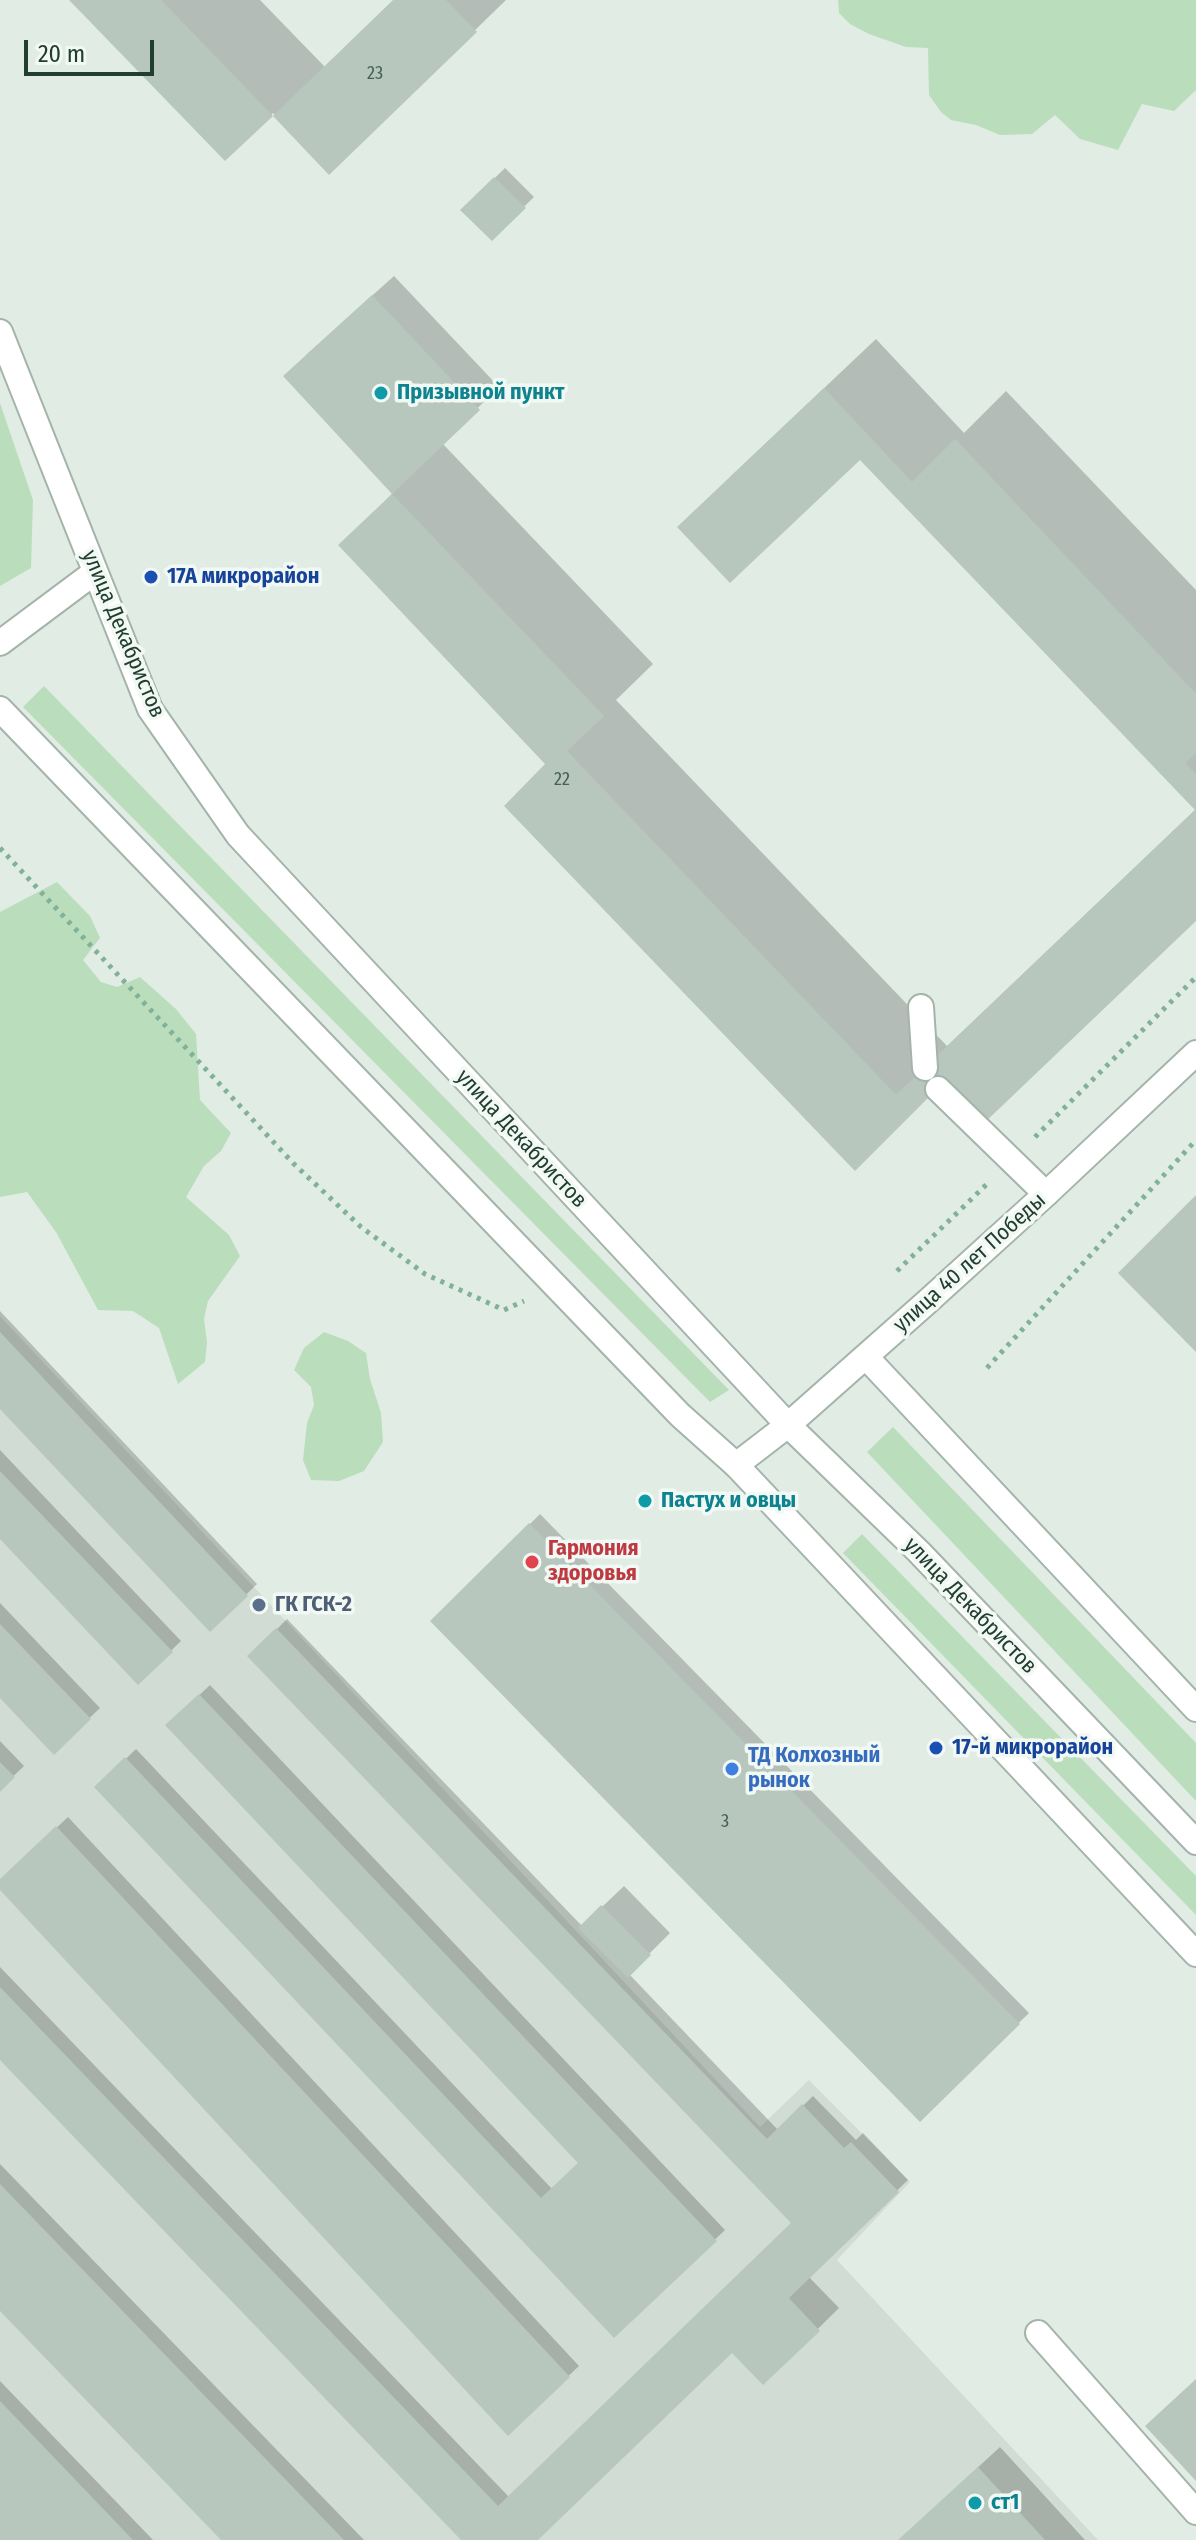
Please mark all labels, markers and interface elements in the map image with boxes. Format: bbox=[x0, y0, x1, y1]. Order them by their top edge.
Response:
scale bar bbox=[28, 24, 158, 74]
text: 20 m bbox=[38, 40, 85, 68]
house number: 23 bbox=[367, 63, 383, 85]
place label: Призывной пункт bbox=[397, 380, 564, 406]
marker: Призывной пункт bbox=[372, 384, 390, 402]
street label: улица Декабристов bbox=[76, 546, 170, 722]
place label: 17А микрорайон bbox=[167, 564, 319, 590]
marker: 17А микрорайон bbox=[142, 568, 160, 586]
house number: 22 bbox=[554, 769, 570, 791]
street label: улица Декабристов bbox=[450, 1064, 592, 1214]
street label: улица 40 лет Победы bbox=[888, 1188, 1052, 1338]
place label: Пастух и овцы bbox=[661, 1488, 796, 1514]
marker: Пастух и овцы bbox=[636, 1492, 654, 1510]
street label: улица Декабристов bbox=[898, 1532, 1042, 1680]
place label: Гармония здоровья bbox=[548, 1536, 639, 1588]
marker: Гармония здоровья bbox=[523, 1553, 541, 1571]
place label: ГК ГСК-2 bbox=[275, 1592, 352, 1618]
marker: ГК ГСК-2 bbox=[250, 1596, 268, 1614]
place label: 17-й микрорайон bbox=[952, 1735, 1113, 1761]
marker: 17-й микрорайон bbox=[927, 1739, 945, 1757]
place label: ТД Колхозный рынок bbox=[748, 1743, 880, 1794]
marker: ТД Колхозный рынок bbox=[723, 1760, 741, 1778]
house number: 3 bbox=[721, 1811, 729, 1833]
place label: ст1 bbox=[991, 2490, 1019, 2516]
marker: ст1 bbox=[966, 2494, 984, 2512]

